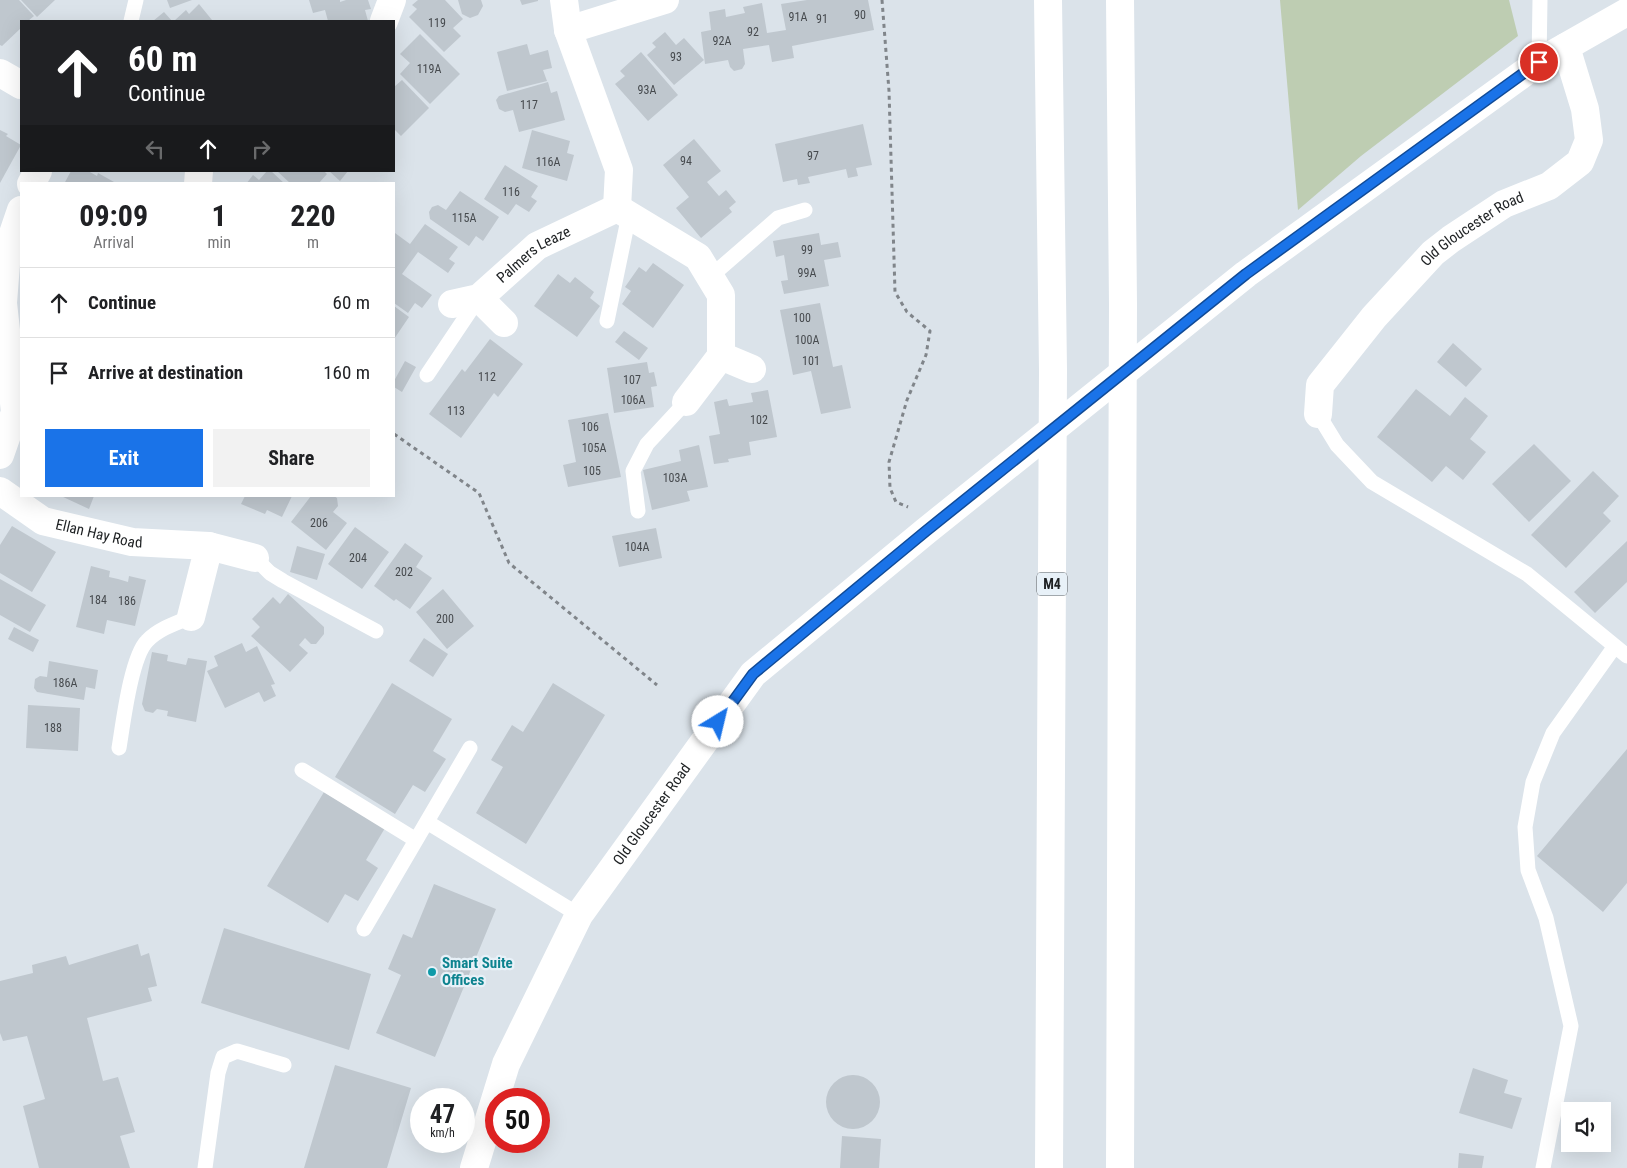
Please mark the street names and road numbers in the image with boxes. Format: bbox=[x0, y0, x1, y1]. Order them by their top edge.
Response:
street label: Old Gloucester Road bbox=[1417, 188, 1526, 270]
street label: Palmers Leaze bbox=[493, 222, 573, 287]
street label: Ellan Hay Road bbox=[54, 515, 143, 552]
road number: M4 bbox=[1037, 572, 1067, 596]
street label: Old Gloucester Road bbox=[609, 760, 694, 869]

